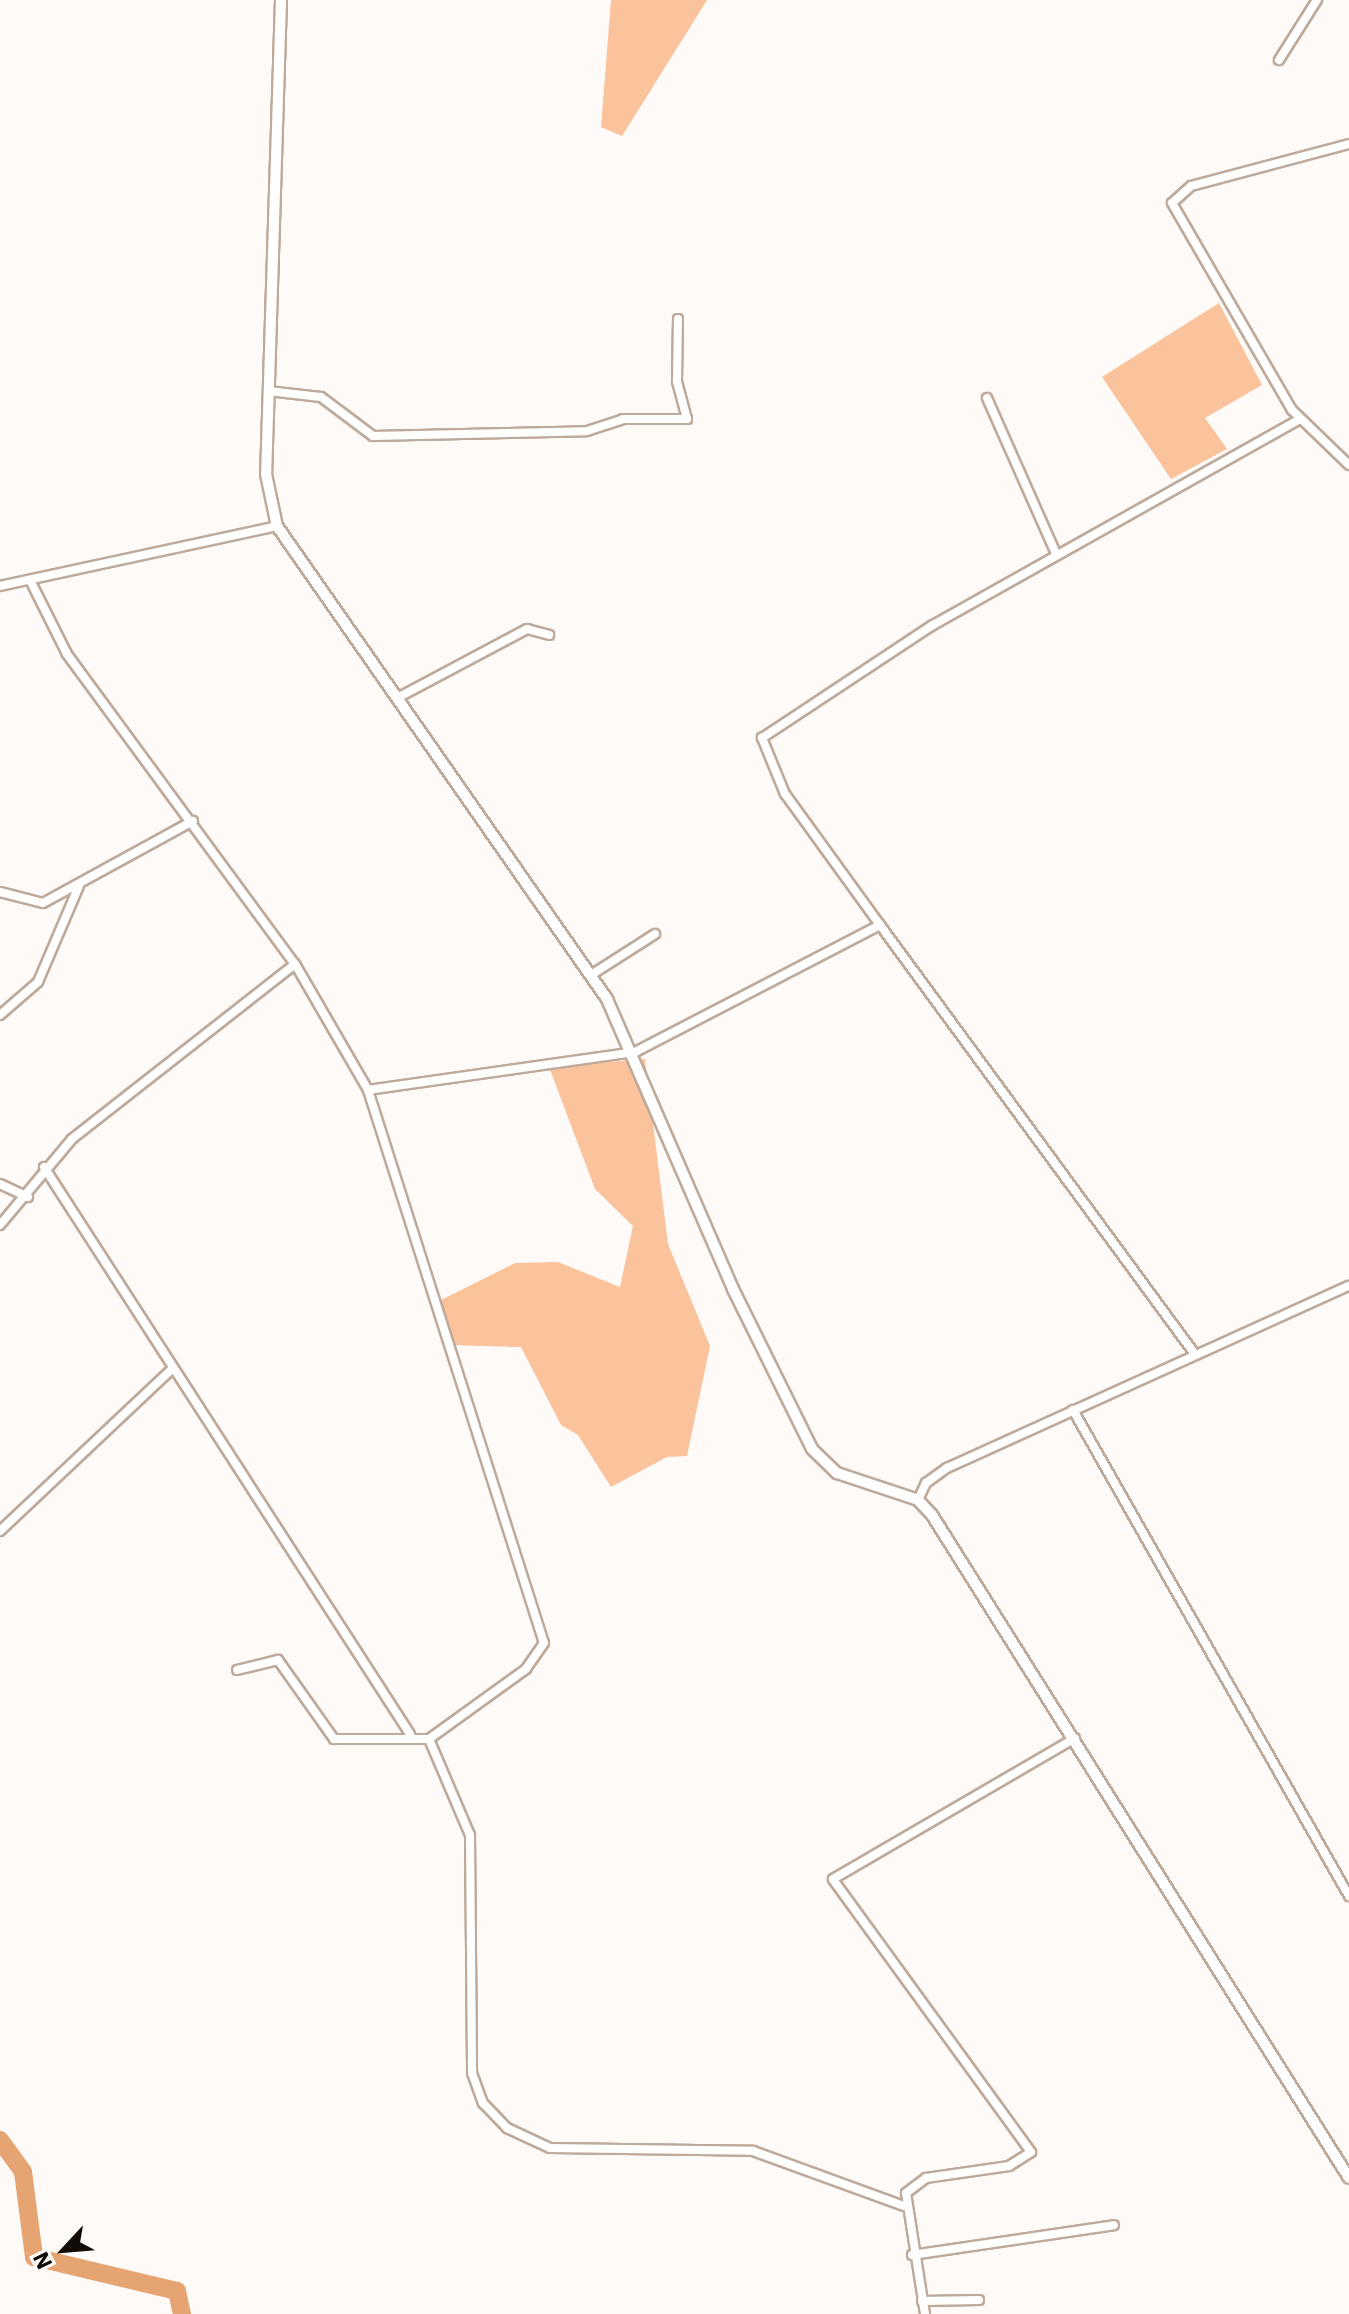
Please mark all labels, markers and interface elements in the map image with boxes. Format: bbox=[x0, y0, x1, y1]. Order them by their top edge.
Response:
north arrow bbox=[24, 2210, 104, 2290]
text: N bbox=[25, 2247, 59, 2274]

